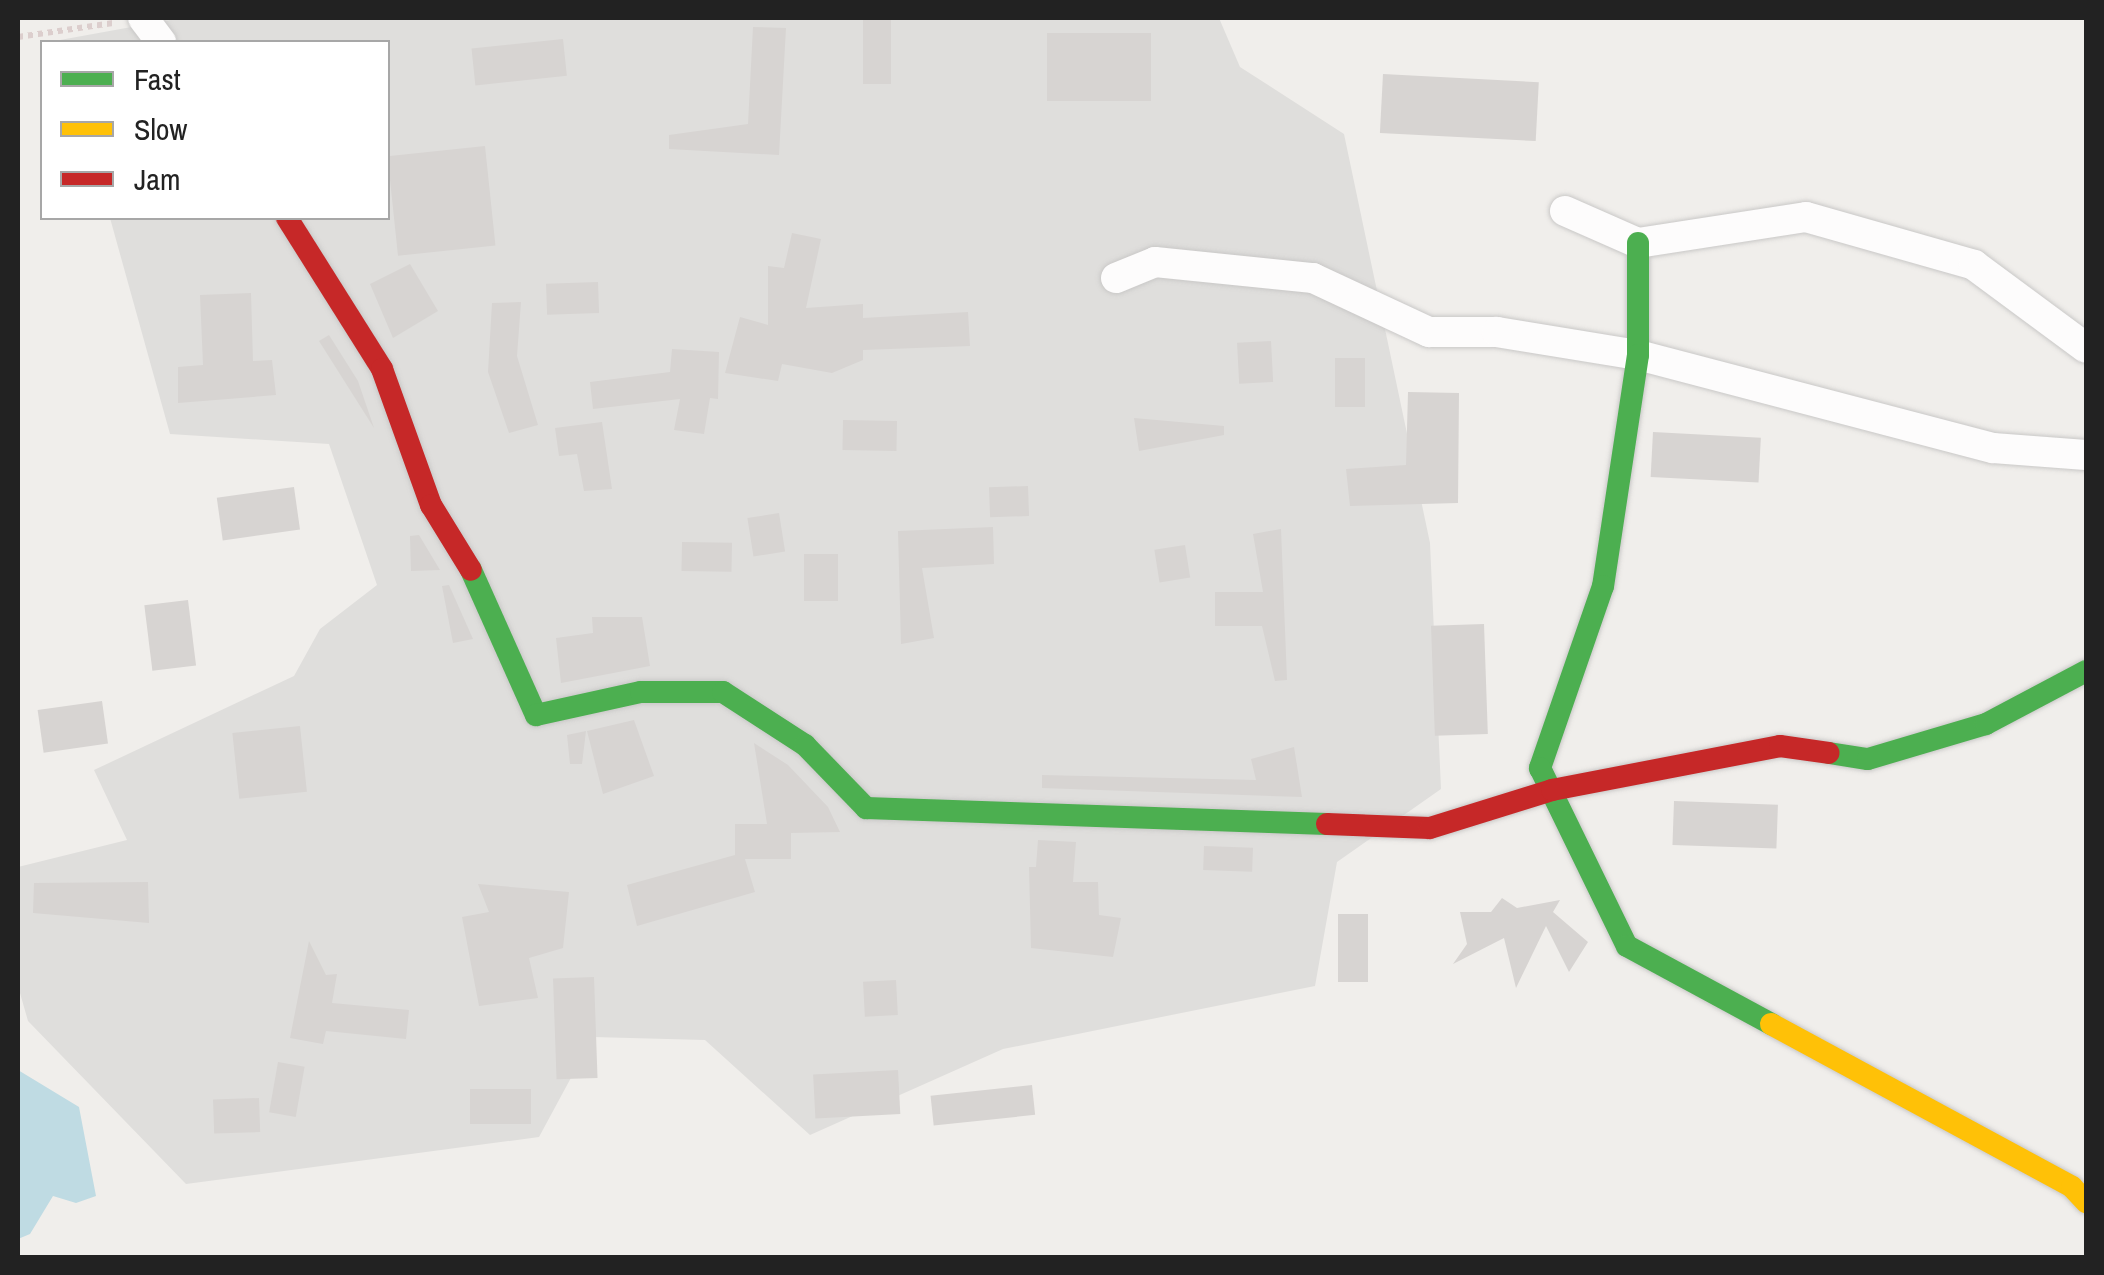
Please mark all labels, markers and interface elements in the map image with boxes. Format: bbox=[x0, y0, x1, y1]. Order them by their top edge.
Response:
legend bbox=[40, 40, 390, 220]
text: Fast bbox=[134, 59, 181, 99]
text: Slow bbox=[134, 109, 187, 149]
text: Jam bbox=[134, 159, 180, 199]

